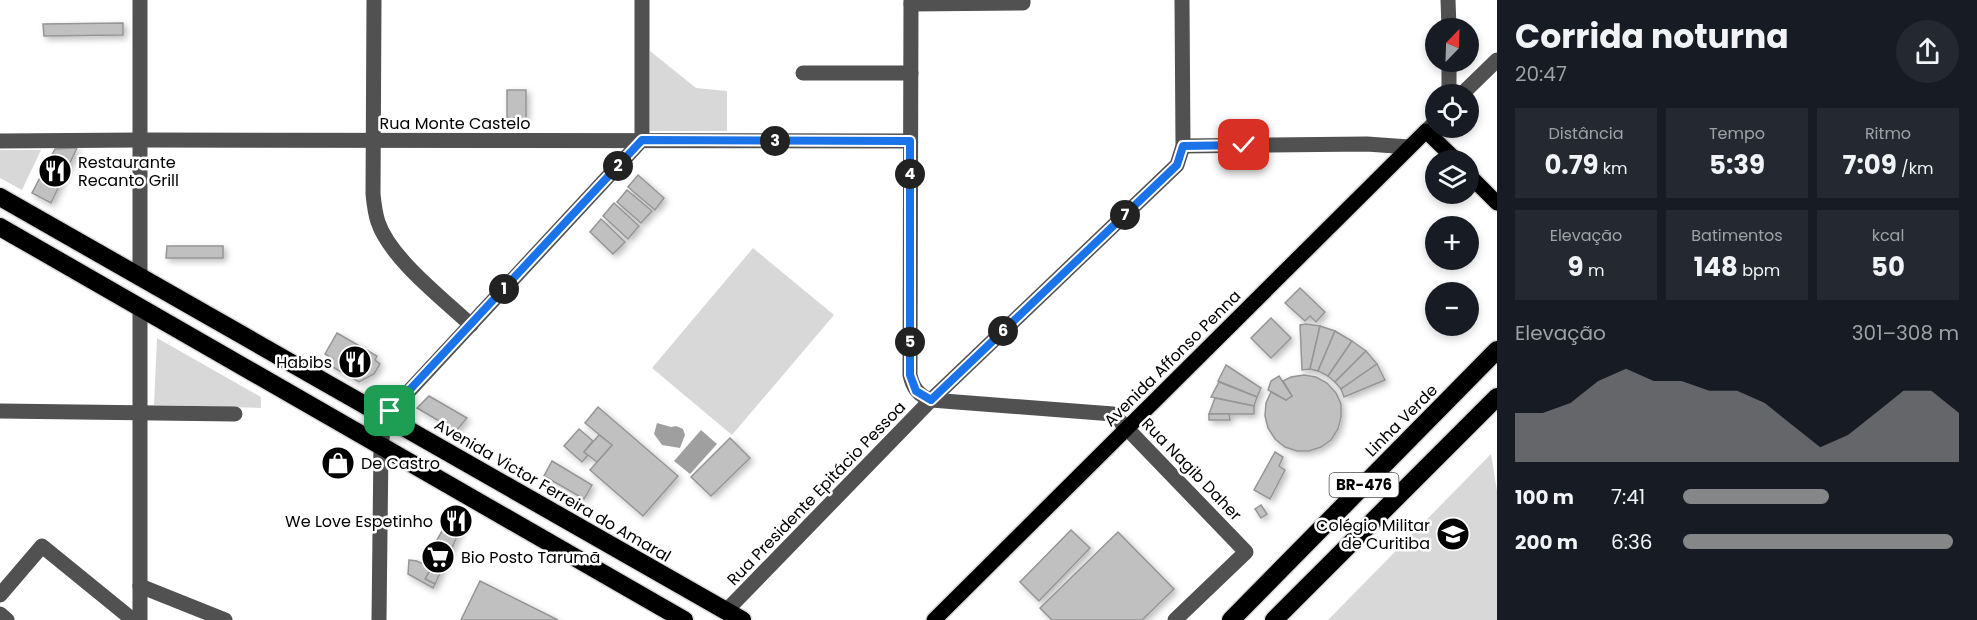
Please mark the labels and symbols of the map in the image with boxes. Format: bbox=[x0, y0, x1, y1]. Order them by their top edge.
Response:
north arrow bbox=[1425, 18, 1479, 72]
street label: Rua Monte Castelo bbox=[380, 112, 530, 135]
pin bbox=[1218, 119, 1269, 170]
pin: 3 bbox=[760, 126, 790, 156]
place label: Restaurante Recanto Grill bbox=[78, 151, 179, 192]
pin: 2 bbox=[603, 151, 633, 181]
restaurant icon: Restaurante Recanto Grill bbox=[37, 153, 73, 189]
pin: 4 bbox=[895, 159, 925, 189]
pin: 7 bbox=[1110, 200, 1140, 230]
pin: 1 bbox=[489, 274, 519, 304]
street label: Avenida Affonso Penna bbox=[1099, 285, 1246, 432]
pin: 6 bbox=[988, 316, 1018, 346]
pin: 5 bbox=[895, 327, 925, 357]
restaurant icon: Habibs bbox=[337, 344, 373, 380]
place label: Habibs bbox=[276, 351, 332, 374]
street label: Linha Verde bbox=[1360, 379, 1443, 462]
pin bbox=[364, 385, 415, 436]
street label: Rua Presidente Epitácio Pessoa bbox=[722, 396, 911, 591]
street label: Avenida Victor Ferreira do Amaral bbox=[430, 413, 675, 568]
street label: Rua Nagib Daher bbox=[1136, 413, 1247, 526]
shop icon: De Castro bbox=[320, 445, 356, 481]
place label: De Castro bbox=[361, 452, 440, 475]
road number: BR-476 bbox=[1330, 473, 1398, 497]
restaurant icon: We Love Espetinho bbox=[438, 503, 474, 539]
place label: We Love Espetinho bbox=[285, 510, 433, 533]
place label: Colégio Militar de Curitiba bbox=[1316, 514, 1430, 555]
school or university icon: Colégio Militar de Curitiba bbox=[1435, 516, 1471, 552]
supermarket icon: Bio Posto Tarumã bbox=[420, 539, 456, 575]
place label: Bio Posto Tarumã bbox=[461, 546, 600, 569]

